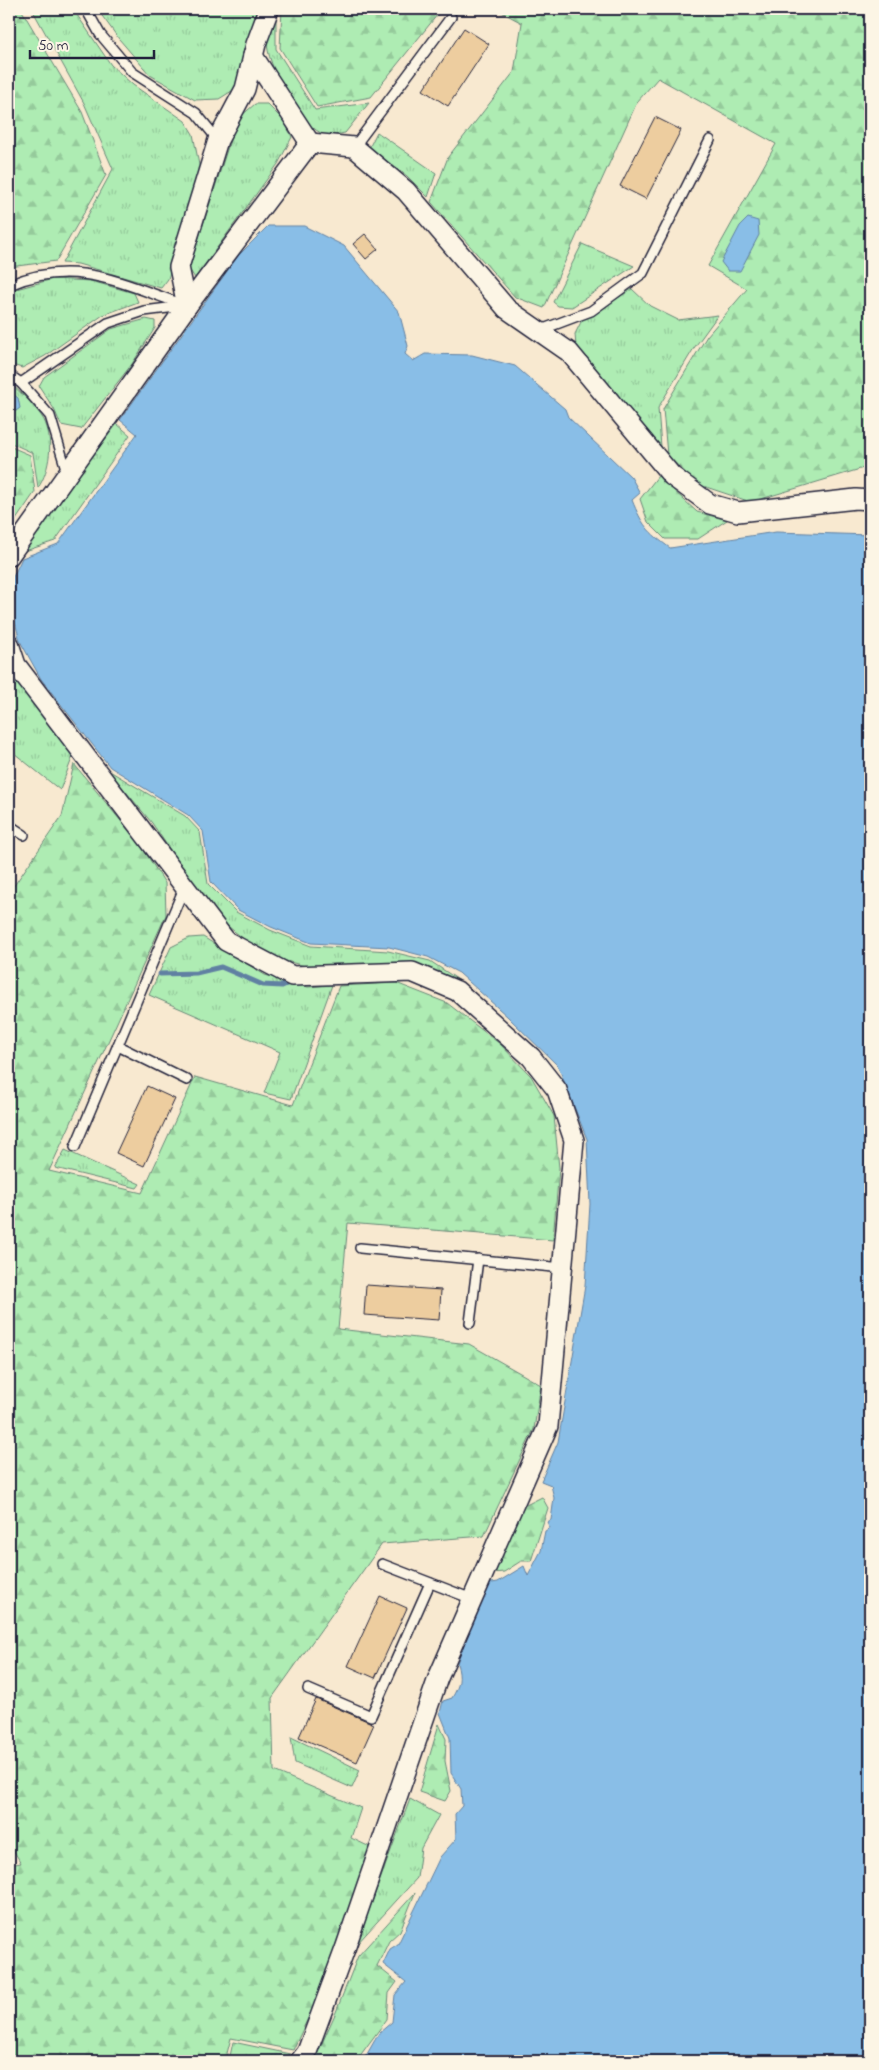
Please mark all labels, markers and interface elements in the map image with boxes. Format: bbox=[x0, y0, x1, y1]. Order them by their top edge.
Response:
scale bar bbox=[30, 28, 154, 60]
text: 50 m bbox=[38, 35, 69, 57]

